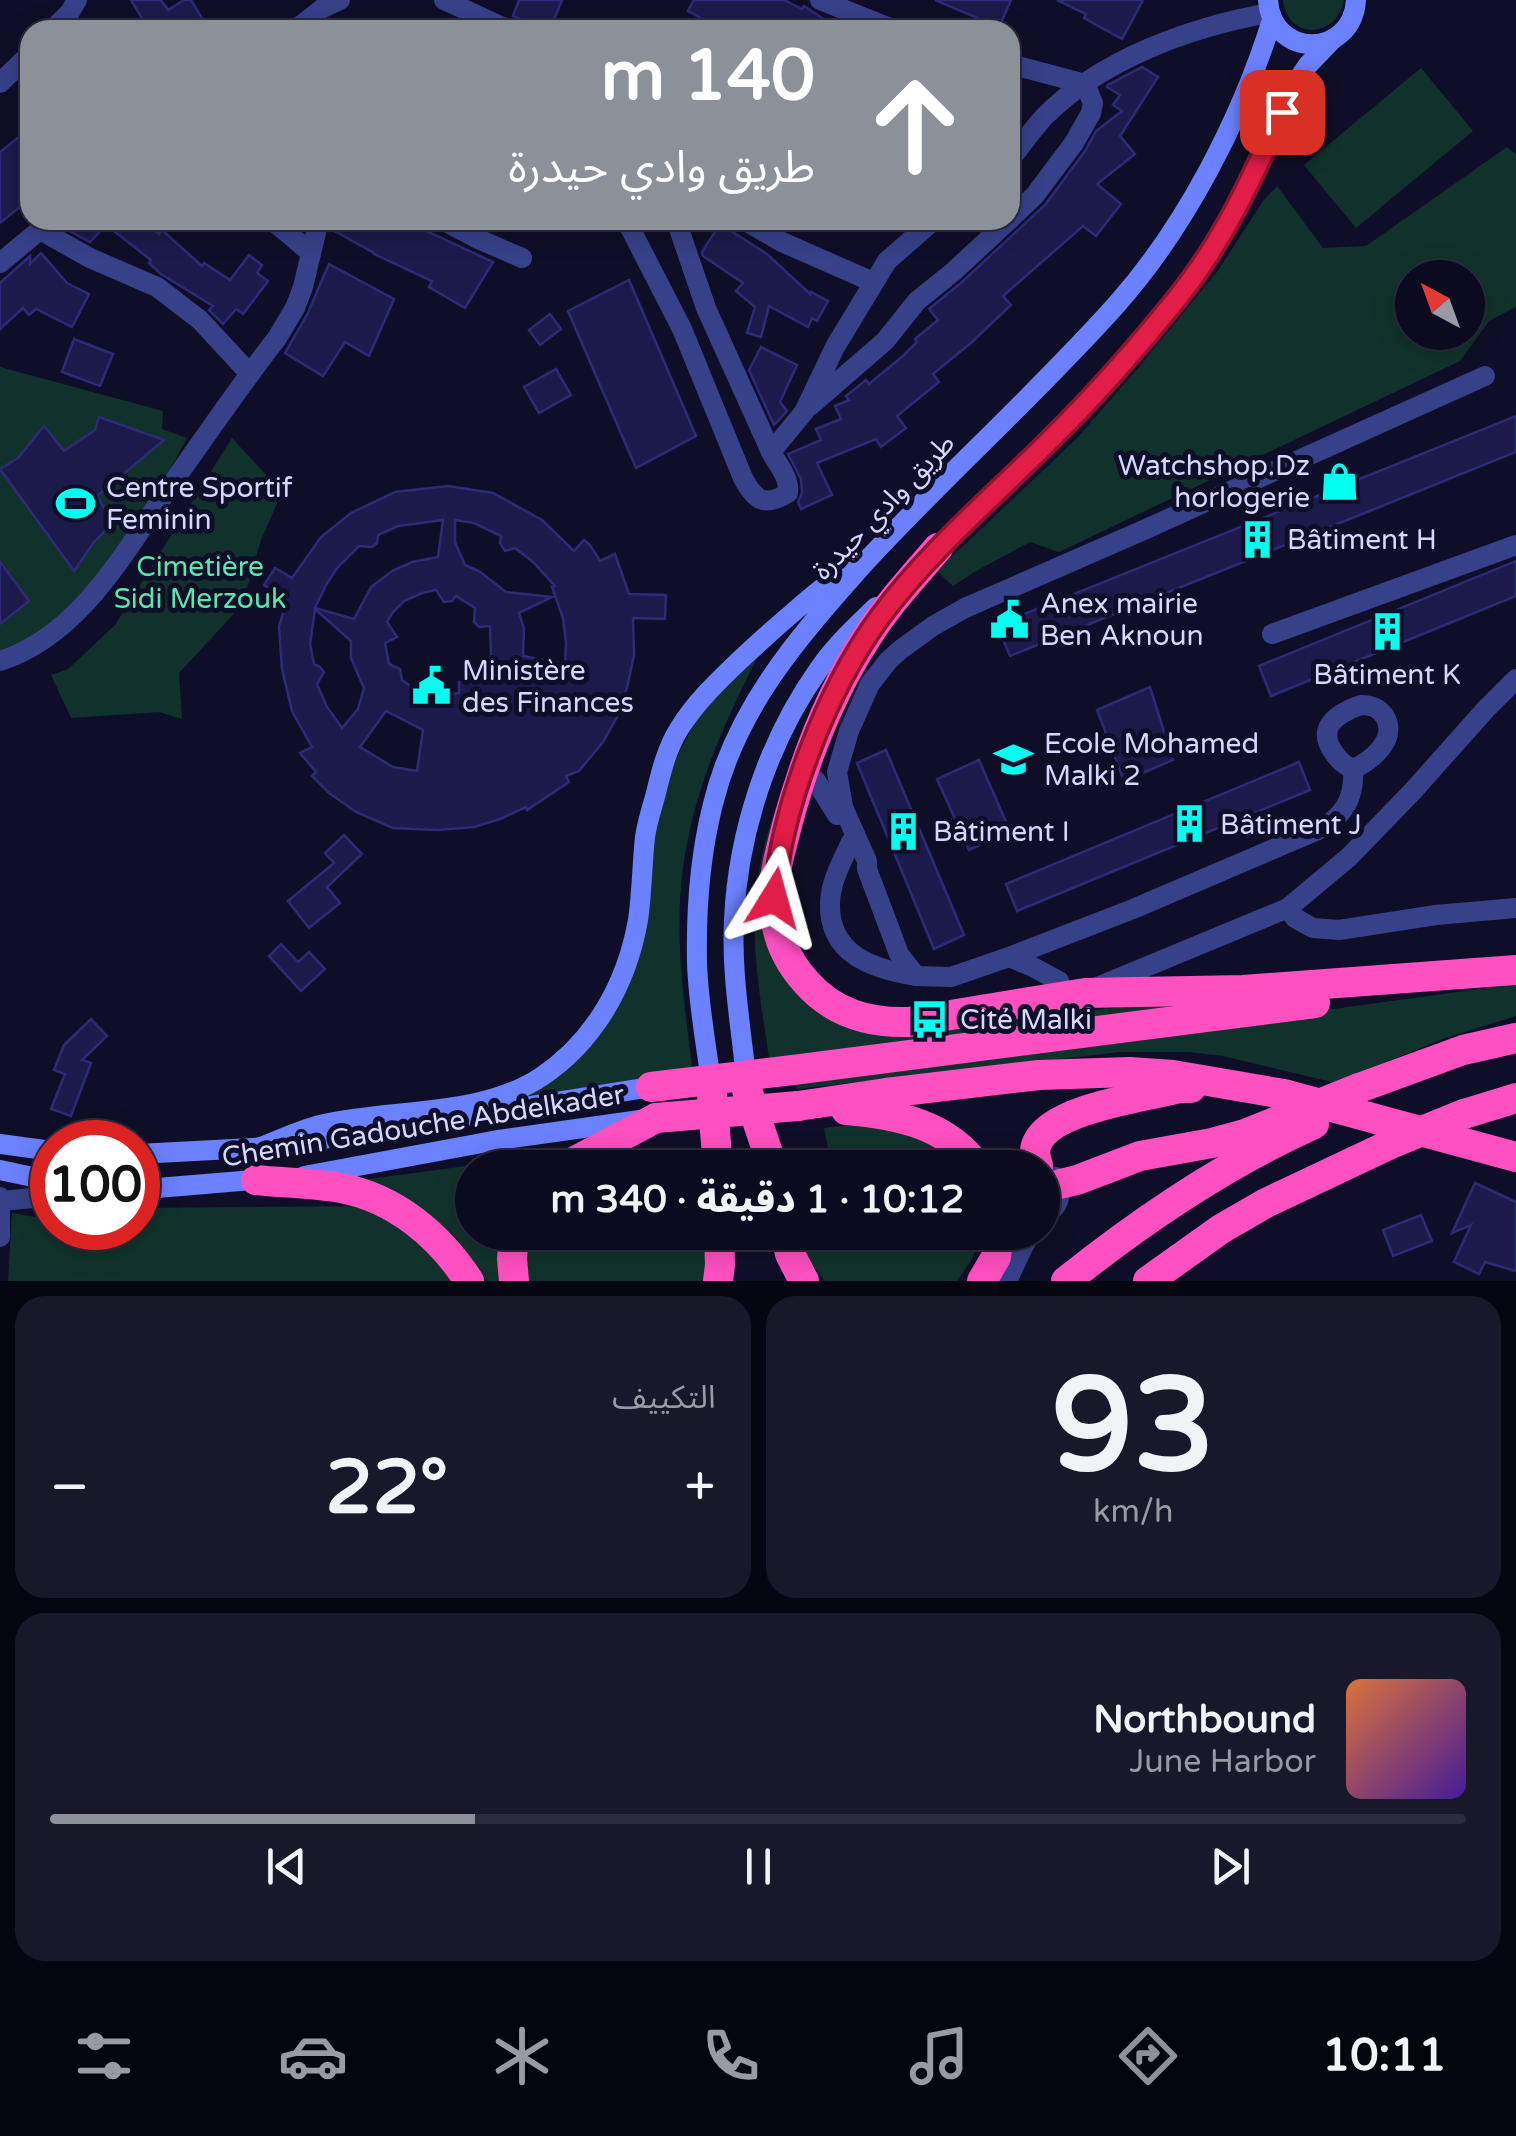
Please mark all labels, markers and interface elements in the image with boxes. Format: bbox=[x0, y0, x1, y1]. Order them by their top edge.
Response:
text: 140 m bbox=[601, 35, 815, 119]
icon: ahead bbox=[850, 60, 980, 190]
pin bbox=[1240, 70, 1325, 155]
icon: arrive bbox=[1255, 85, 1310, 140]
text: طريق وادي حيدرة bbox=[508, 141, 815, 195]
north arrow bbox=[1395, 260, 1485, 350]
map controls bbox=[1395, 260, 1485, 350]
street label: طريق وادي حيدرة bbox=[805, 426, 965, 590]
place label: Watchshop.Dz horlogerie bbox=[1118, 449, 1310, 515]
shop icon: Watchshop.Dz horlogerie bbox=[1319, 460, 1361, 502]
place label: Centre Sportif Feminin bbox=[106, 471, 293, 537]
sports icon: Centre Sportif Feminin bbox=[55, 482, 97, 524]
building icon: Bâtiment H bbox=[1236, 518, 1278, 560]
place label: Bâtiment H bbox=[1287, 523, 1437, 557]
park label: Cimetière Sidi Merzouk bbox=[114, 550, 286, 616]
place label: Anex mairie Ben Aknoun bbox=[1040, 587, 1204, 653]
public building icon: Anex mairie Ben Aknoun bbox=[989, 598, 1031, 640]
building icon: Bâtiment K bbox=[1366, 610, 1408, 652]
place label: Ministère des Finances bbox=[462, 654, 634, 720]
place label: Bâtiment K bbox=[1313, 658, 1461, 692]
public building icon: Ministère des Finances bbox=[411, 665, 453, 707]
place label: Ecole Mohamed Malki 2 bbox=[1044, 727, 1259, 793]
school or university icon: Ecole Mohamed Malki 2 bbox=[993, 738, 1035, 780]
building icon: Bâtiment J bbox=[1169, 803, 1211, 845]
place label: Bâtiment J bbox=[1220, 808, 1362, 842]
building icon: Bâtiment I bbox=[882, 810, 924, 852]
place label: Bâtiment I bbox=[933, 815, 1070, 849]
position arrow bbox=[722, 846, 826, 950]
bus stop icon: Cité Malki bbox=[909, 998, 951, 1040]
place label: Cité Malki bbox=[960, 1003, 1092, 1037]
street label: Chemin Gadouche Abdelkader bbox=[220, 1077, 627, 1175]
speed limit sign: 100 bbox=[30, 1120, 160, 1250]
text: 10:12 · 1 دقيقة · 340 m bbox=[551, 1177, 964, 1223]
text: 93 bbox=[1052, 1350, 1215, 1506]
text: التكييف bbox=[612, 1379, 716, 1417]
text: 22° bbox=[326, 1443, 448, 1533]
text: − bbox=[50, 1455, 89, 1521]
text: + bbox=[685, 1455, 716, 1521]
text: km/h bbox=[1093, 1493, 1174, 1531]
text: Northbound bbox=[1093, 1697, 1316, 1743]
text: June Harbor bbox=[1129, 1743, 1316, 1781]
icon: previous bbox=[259, 1839, 314, 1894]
icon: pause bbox=[731, 1839, 786, 1894]
icon: next bbox=[1203, 1839, 1258, 1894]
icon: filters bbox=[69, 2021, 139, 2091]
icon: car bbox=[278, 2021, 348, 2091]
icon: climate bbox=[487, 2021, 557, 2091]
icon: phone bbox=[696, 2021, 766, 2091]
icon: music bbox=[904, 2021, 974, 2091]
icon: directions bbox=[1113, 2021, 1183, 2091]
text: 10:11 bbox=[1322, 2029, 1447, 2083]

